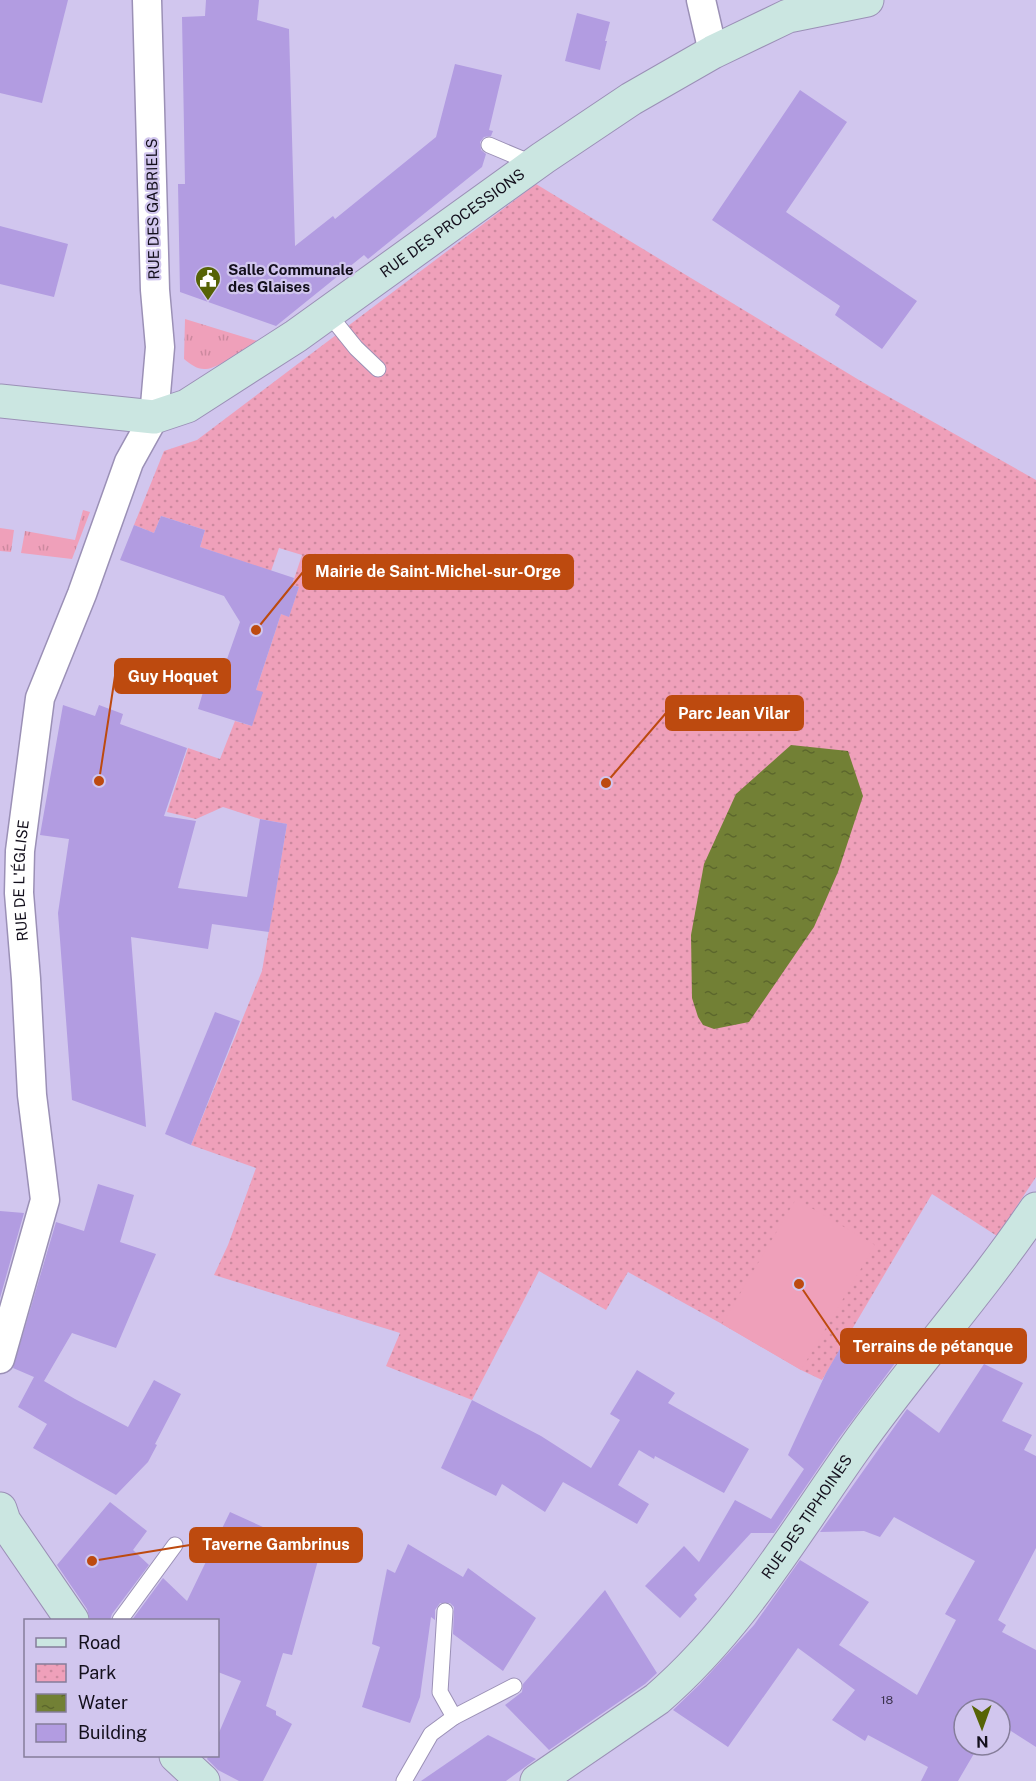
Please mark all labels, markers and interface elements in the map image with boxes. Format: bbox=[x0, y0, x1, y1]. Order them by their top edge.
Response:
street label: RUE DES GABRIELS bbox=[143, 138, 162, 280]
street label: RUE DES PROCESSIONS bbox=[377, 165, 528, 281]
place label: Salle Communale des Glaises bbox=[228, 261, 354, 295]
public building icon: Salle Communale des Glaises bbox=[193, 264, 223, 302]
callout: Mairie de Saint-Michel-sur-Orge bbox=[303, 555, 573, 589]
text: Mairie de Saint-Michel-sur-Orge bbox=[315, 562, 561, 581]
callout: Guy Hoquet bbox=[115, 659, 230, 693]
text: Guy Hoquet bbox=[128, 667, 219, 686]
callout: Parc Jean Vilar bbox=[666, 696, 803, 730]
text: Parc Jean Vilar bbox=[678, 704, 790, 723]
street label: RUE DE L'ÉGLISE bbox=[10, 819, 32, 942]
callout: Terrains de pétanque bbox=[841, 1329, 1026, 1363]
text: Terrains de pétanque bbox=[853, 1337, 1013, 1356]
street label: RUE DES TIPHOINES bbox=[758, 1451, 855, 1582]
callout: Taverne Gambrinus bbox=[190, 1528, 362, 1562]
text: Taverne Gambrinus bbox=[202, 1535, 350, 1554]
legend bbox=[24, 1619, 219, 1757]
text: Road bbox=[78, 1632, 121, 1653]
text: Park bbox=[78, 1662, 116, 1683]
text: Water bbox=[78, 1692, 128, 1713]
house number: 18 bbox=[881, 1693, 894, 1707]
north arrow bbox=[952, 1697, 1012, 1757]
text: Building bbox=[78, 1722, 147, 1743]
text: N bbox=[976, 1732, 989, 1751]

